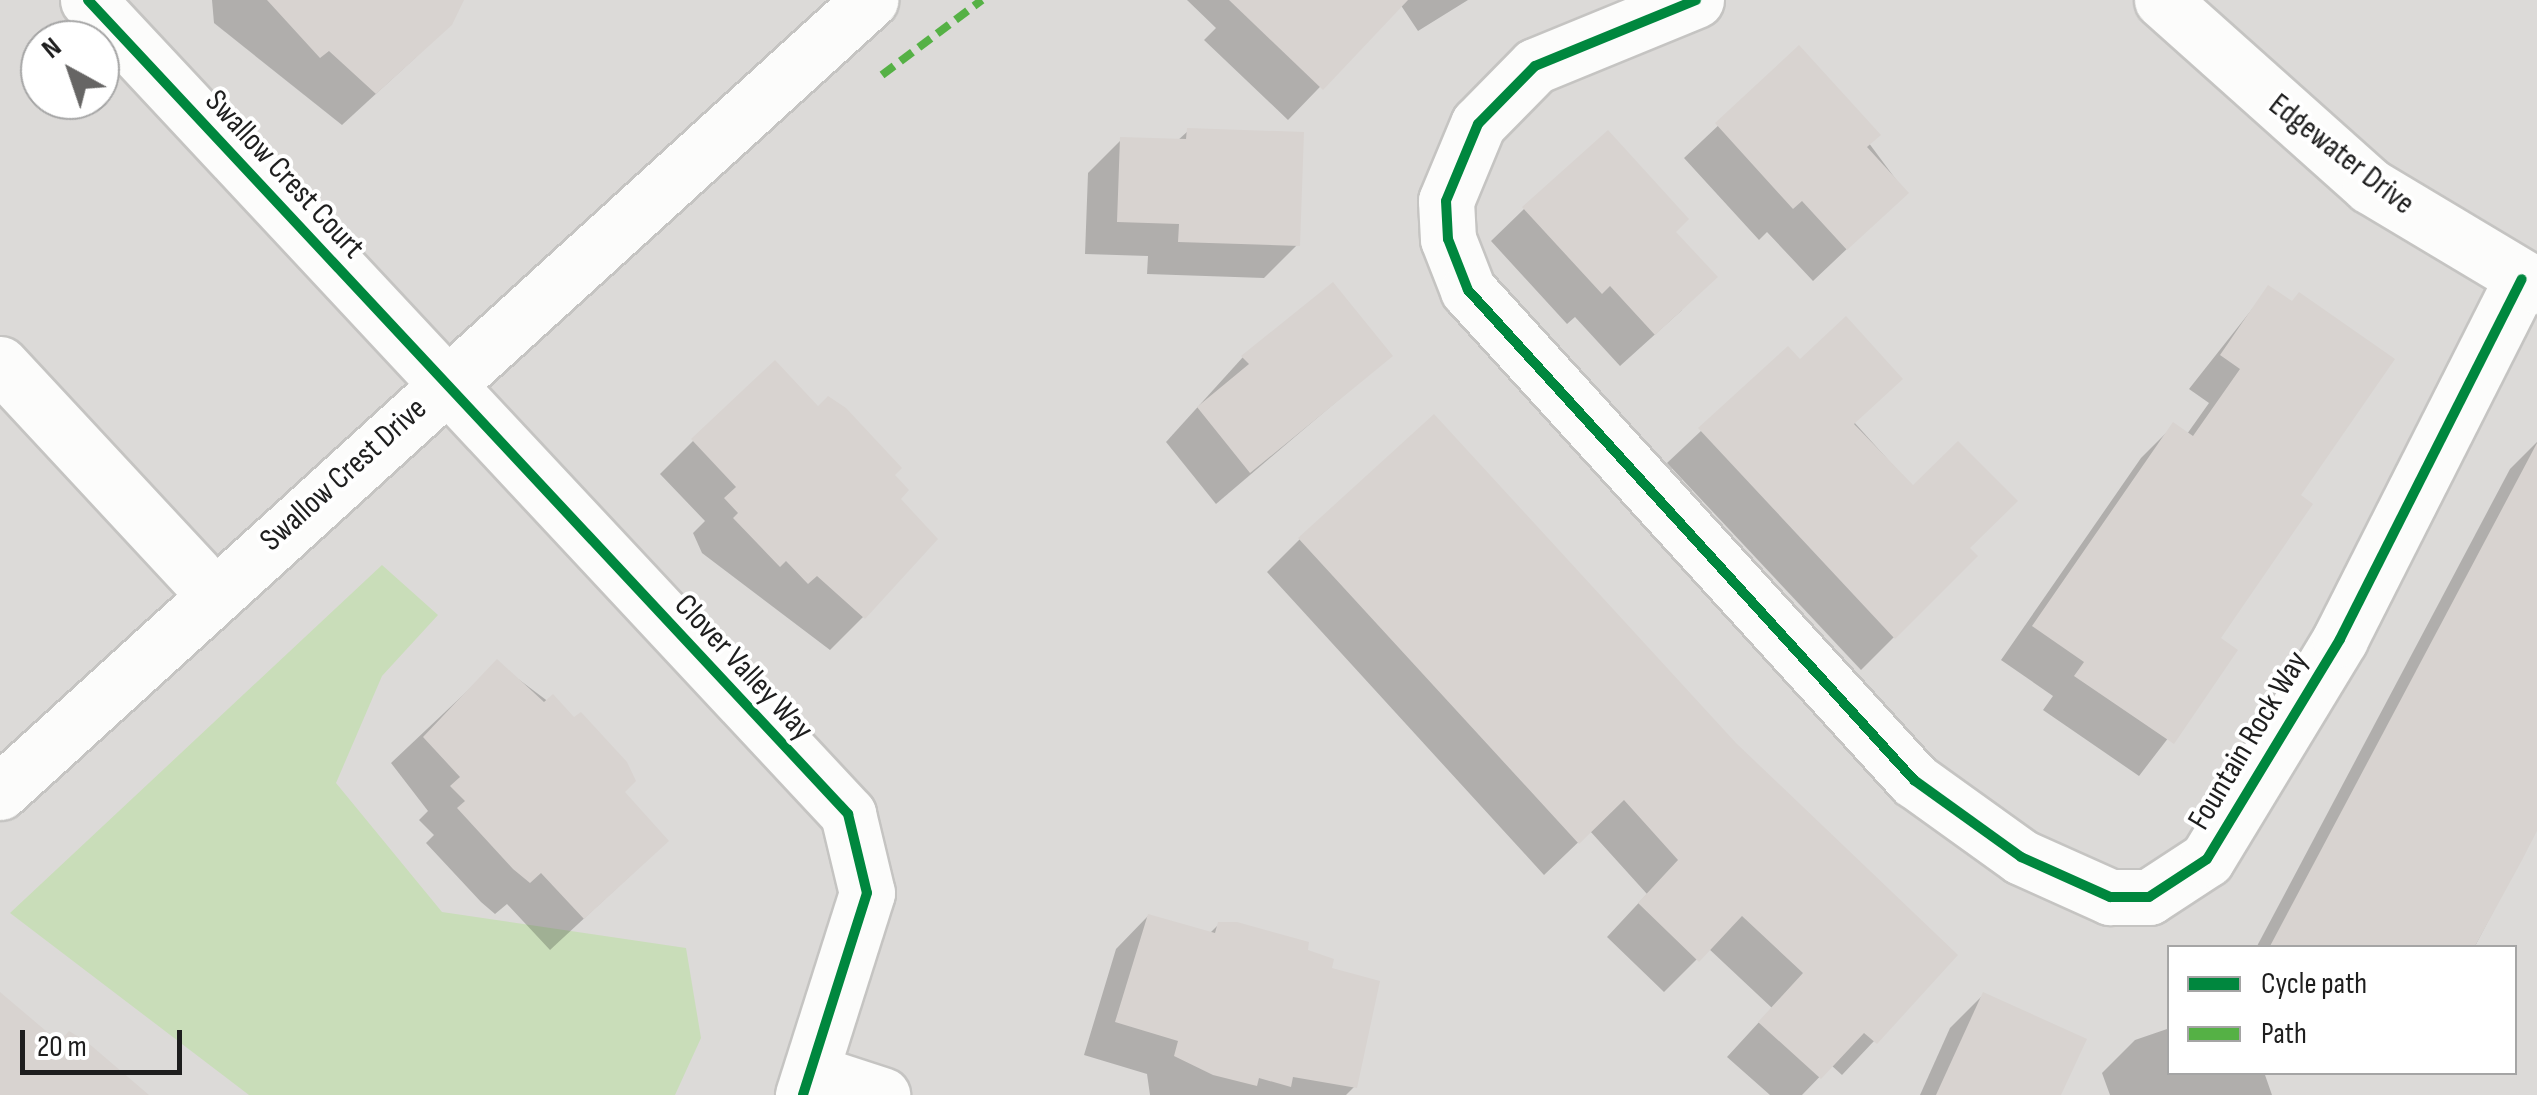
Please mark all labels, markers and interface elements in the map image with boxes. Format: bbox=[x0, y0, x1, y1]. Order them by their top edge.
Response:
north arrow bbox=[20, 20, 120, 120]
text: N bbox=[35, 31, 68, 66]
street label: Swallow Crest Court bbox=[196, 83, 372, 267]
street label: Edgewater Drive bbox=[2261, 86, 2421, 224]
street label: Swallow Crest Drive bbox=[253, 390, 435, 560]
street label: Clover Valley Way bbox=[666, 587, 820, 749]
street label: Fountain Rock Way bbox=[2181, 645, 2317, 837]
legend bbox=[2167, 945, 2517, 1075]
text: Cycle path bbox=[2261, 966, 2367, 1002]
scale bar bbox=[25, 1010, 188, 1072]
text: Path bbox=[2261, 1016, 2307, 1052]
text: 20 m bbox=[37, 1029, 87, 1065]

